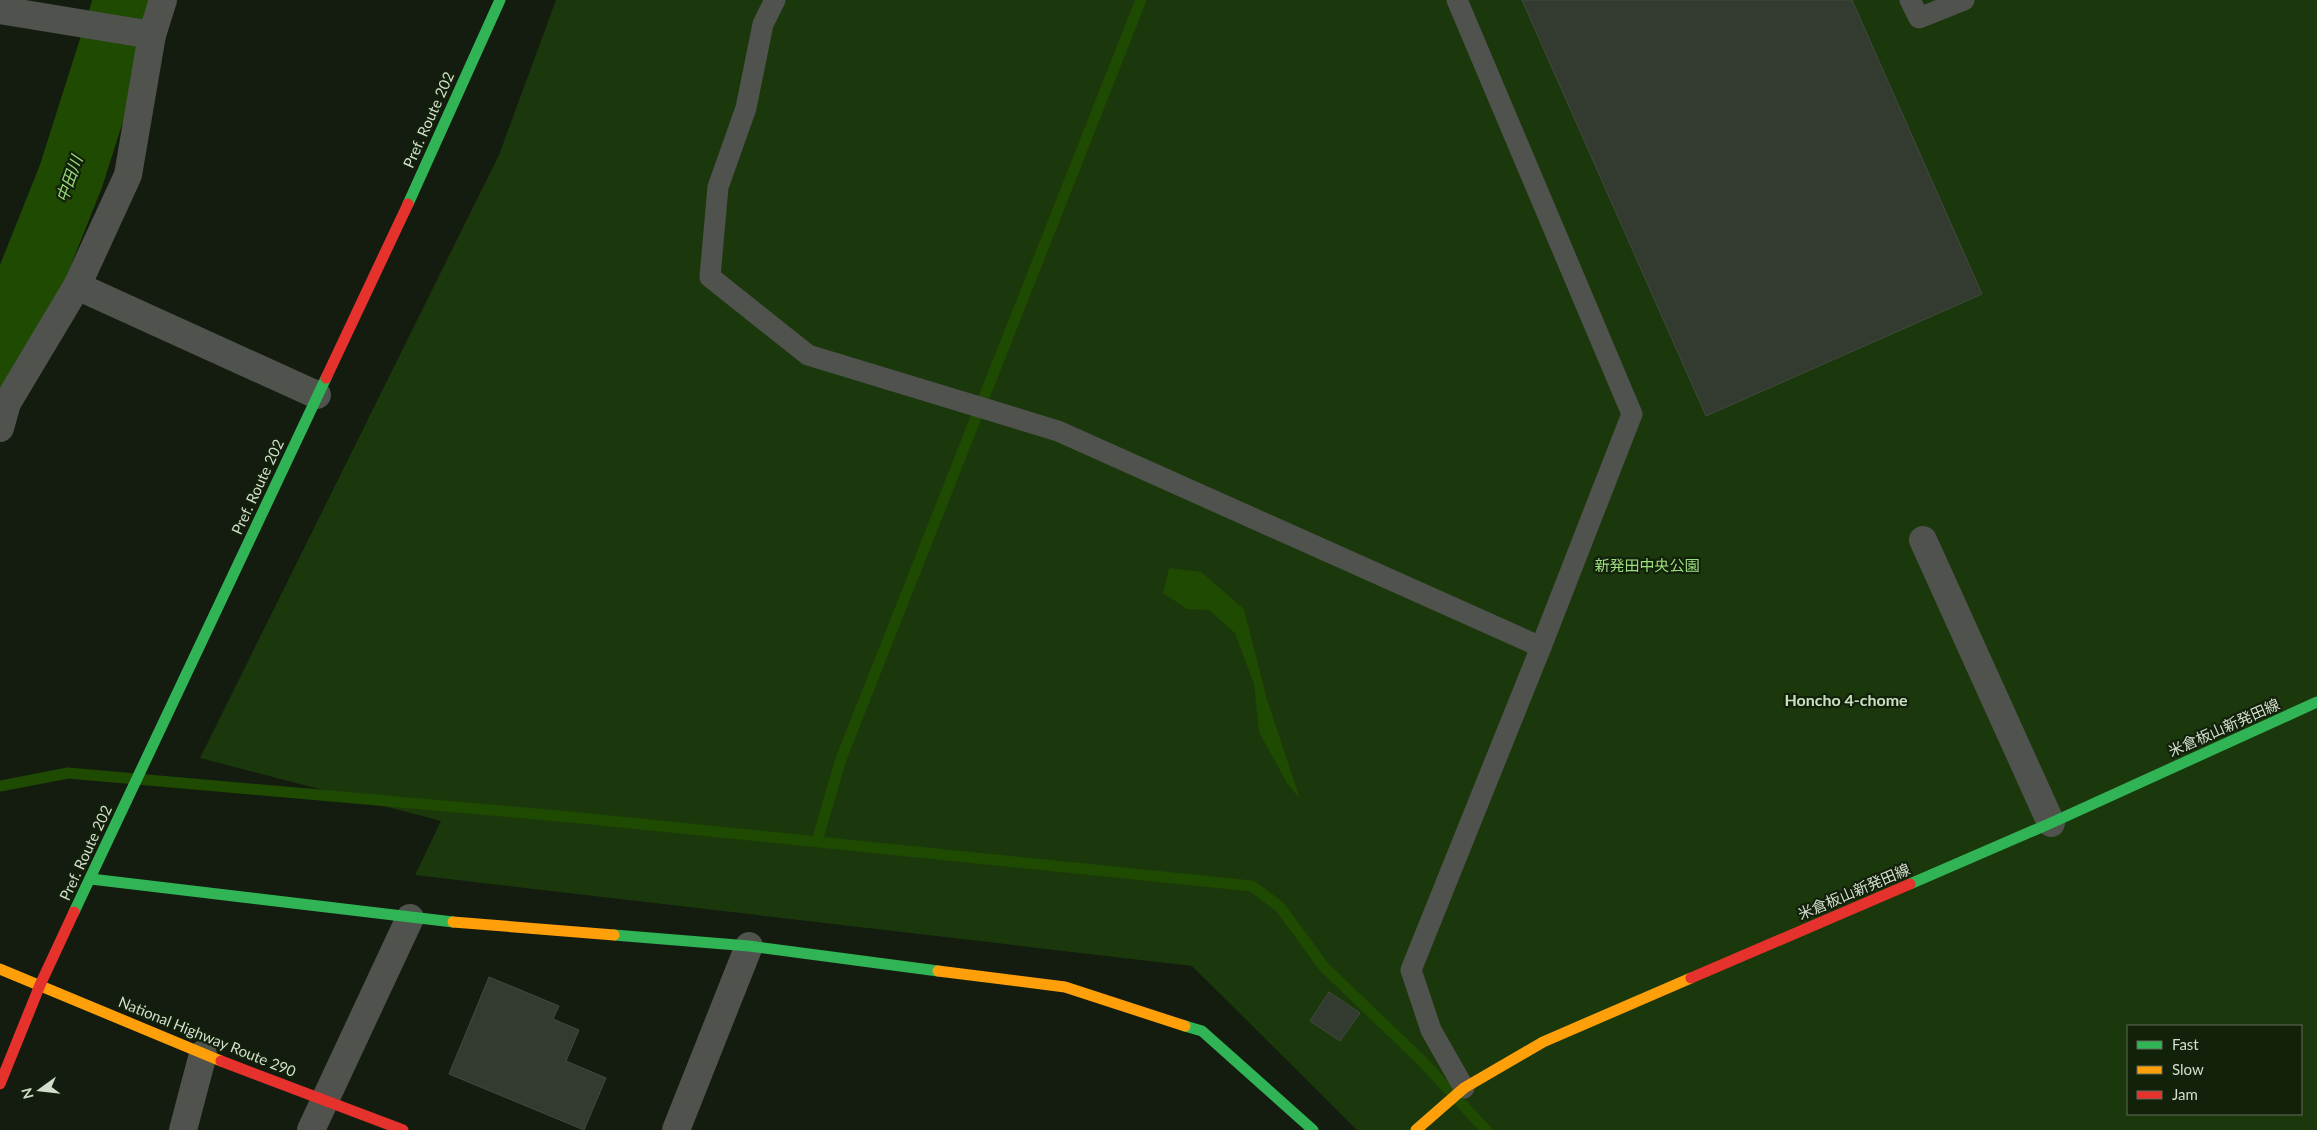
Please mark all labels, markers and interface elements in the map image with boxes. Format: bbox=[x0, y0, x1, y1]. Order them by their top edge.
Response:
street label: Pref. Route 202 bbox=[399, 69, 457, 170]
water label: 中田川 bbox=[51, 151, 86, 205]
street label: Pref. Route 202 bbox=[227, 436, 287, 537]
park label: 新発田中央公園 bbox=[1594, 556, 1700, 574]
district label: Honcho 4-chome bbox=[1784, 690, 1908, 709]
street label: 米倉板山新発田線 bbox=[2165, 694, 2282, 760]
street label: Pref. Route 202 bbox=[55, 802, 115, 903]
street label: 米倉板山新発田線 bbox=[1795, 859, 1912, 923]
street label: National Highway Route 290 bbox=[116, 992, 299, 1080]
legend bbox=[2127, 1025, 2302, 1115]
text: Fast bbox=[2172, 1035, 2199, 1053]
text: Slow bbox=[2172, 1060, 2204, 1078]
north arrow bbox=[15, 1065, 65, 1115]
text: Jam bbox=[2172, 1085, 2198, 1103]
text: N bbox=[17, 1086, 37, 1101]

